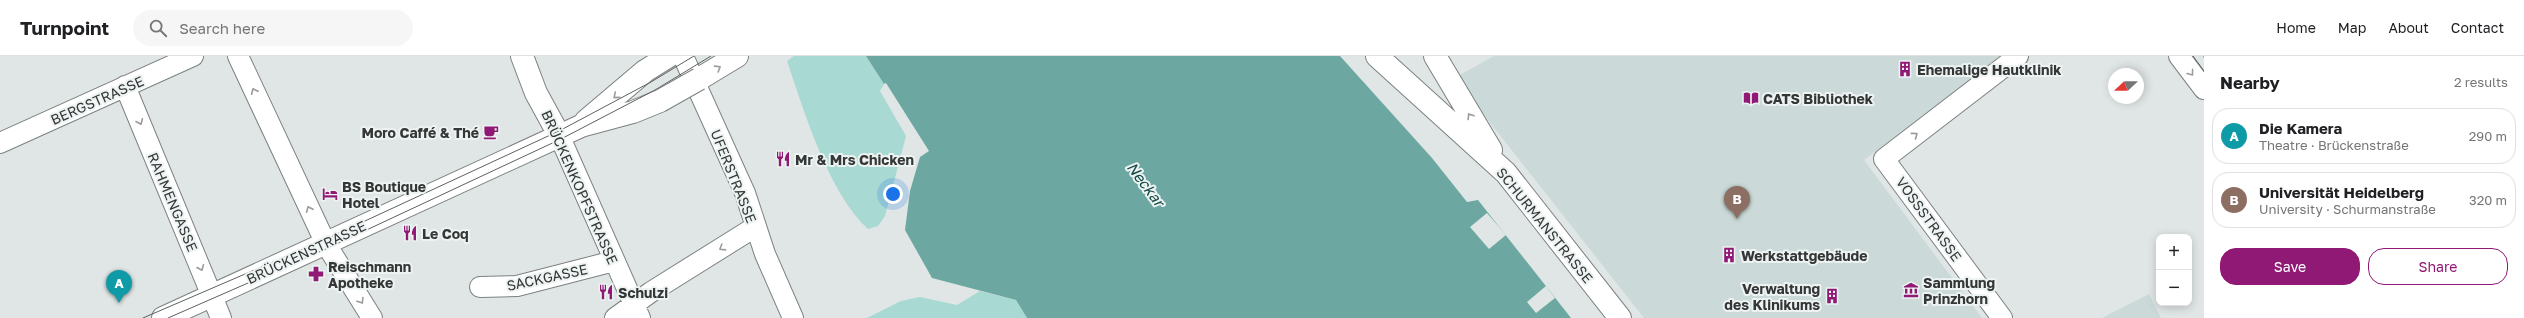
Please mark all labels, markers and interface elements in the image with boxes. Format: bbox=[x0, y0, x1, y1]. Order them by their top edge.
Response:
search box bbox=[133, 10, 413, 46]
text: Turnpoint bbox=[20, 16, 109, 39]
icon: search bbox=[147, 17, 169, 39]
text: Search here bbox=[179, 19, 265, 37]
text: Home bbox=[2276, 19, 2316, 36]
text: Map bbox=[2338, 19, 2366, 36]
text: About bbox=[2388, 19, 2429, 36]
text: Contact bbox=[2451, 19, 2504, 36]
building icon: Ehemalige Hautklinik bbox=[1896, 60, 1914, 78]
place label: Ehemalige Hautklinik bbox=[1917, 61, 2062, 78]
one-way arrow bbox=[714, 65, 721, 72]
north arrow bbox=[2108, 68, 2144, 104]
one-way arrow bbox=[2187, 68, 2194, 75]
street label: BERGSTRASSE bbox=[48, 72, 146, 128]
text: Nearby bbox=[2220, 72, 2280, 93]
text: 2 results bbox=[2454, 74, 2508, 90]
one-way arrow bbox=[251, 88, 259, 95]
library icon: CATS Bibliothek bbox=[1742, 89, 1760, 107]
place label: CATS Bibliothek bbox=[1763, 90, 1873, 107]
one-way arrow bbox=[613, 92, 620, 99]
street label: BRÜCKENKOPFSTRASSE bbox=[538, 107, 622, 267]
one-way arrow bbox=[1467, 113, 1475, 120]
one-way arrow bbox=[135, 118, 143, 126]
text: Die Kamera bbox=[2259, 119, 2342, 137]
cafe icon: Moro Caffé & Thé bbox=[482, 123, 500, 141]
place label: Moro Caffé & Thé bbox=[361, 124, 479, 141]
street label: UFERSTRASSE bbox=[708, 127, 760, 225]
text: A bbox=[2229, 128, 2239, 144]
text: 290 m bbox=[2469, 128, 2507, 144]
one-way arrow bbox=[1911, 133, 1918, 140]
text: Theatre · Brückenstraße bbox=[2259, 137, 2409, 153]
street label: RAHMENGASSE bbox=[144, 150, 202, 254]
restaurant icon: Mr & Mrs Chicken bbox=[774, 150, 792, 168]
place label: Mr & Mrs Chicken bbox=[795, 151, 914, 168]
water label: Neckar bbox=[1123, 158, 1170, 211]
street label: SCHURMANSTRASSE bbox=[1493, 164, 1597, 286]
street label: VOSSSTRASSE bbox=[1893, 174, 1965, 264]
place label: BS Boutique Hotel bbox=[342, 178, 426, 211]
text: Universität Heidelberg bbox=[2259, 183, 2424, 201]
your location bbox=[883, 184, 903, 204]
hotel icon: BS Boutique Hotel bbox=[321, 185, 339, 203]
pin: B bbox=[1724, 186, 1750, 219]
text: B bbox=[2229, 192, 2239, 208]
text: 320 m bbox=[2469, 192, 2507, 208]
text: University · Schurmanstraße bbox=[2259, 201, 2436, 217]
one-way arrow bbox=[306, 206, 314, 213]
street label: BRÜCKENSTRASSE bbox=[243, 217, 369, 287]
restaurant icon: Le Coq bbox=[401, 224, 419, 242]
place label: Le Coq bbox=[422, 225, 469, 242]
map controls bbox=[2156, 234, 2192, 306]
button: + bbox=[2156, 234, 2192, 270]
one-way arrow bbox=[719, 243, 726, 251]
building icon: Werkstattgebäude bbox=[1720, 246, 1738, 264]
place label: Werkstattgebäude bbox=[1741, 247, 1867, 264]
button: Save bbox=[2220, 248, 2360, 285]
button: Share bbox=[2368, 248, 2508, 285]
place label: Reischmann Apotheke bbox=[328, 258, 411, 291]
street label: SACKGASSE bbox=[505, 260, 589, 294]
one-way arrow bbox=[196, 265, 204, 272]
pharmacy icon: Reischmann Apotheke bbox=[307, 265, 325, 283]
pin: A bbox=[106, 270, 132, 303]
button: − bbox=[2156, 270, 2192, 306]
place label: Sammlung Prinzhorn bbox=[1923, 274, 1995, 307]
place label: Verwaltung des Klinikums bbox=[1724, 280, 1820, 313]
museum icon: Sammlung Prinzhorn bbox=[1902, 281, 1920, 299]
restaurant icon: Schulzi bbox=[597, 283, 615, 301]
place label: Schulzi bbox=[618, 284, 668, 301]
building icon: Verwaltung des Klinikums bbox=[1823, 287, 1841, 305]
one-way arrow bbox=[357, 297, 364, 304]

